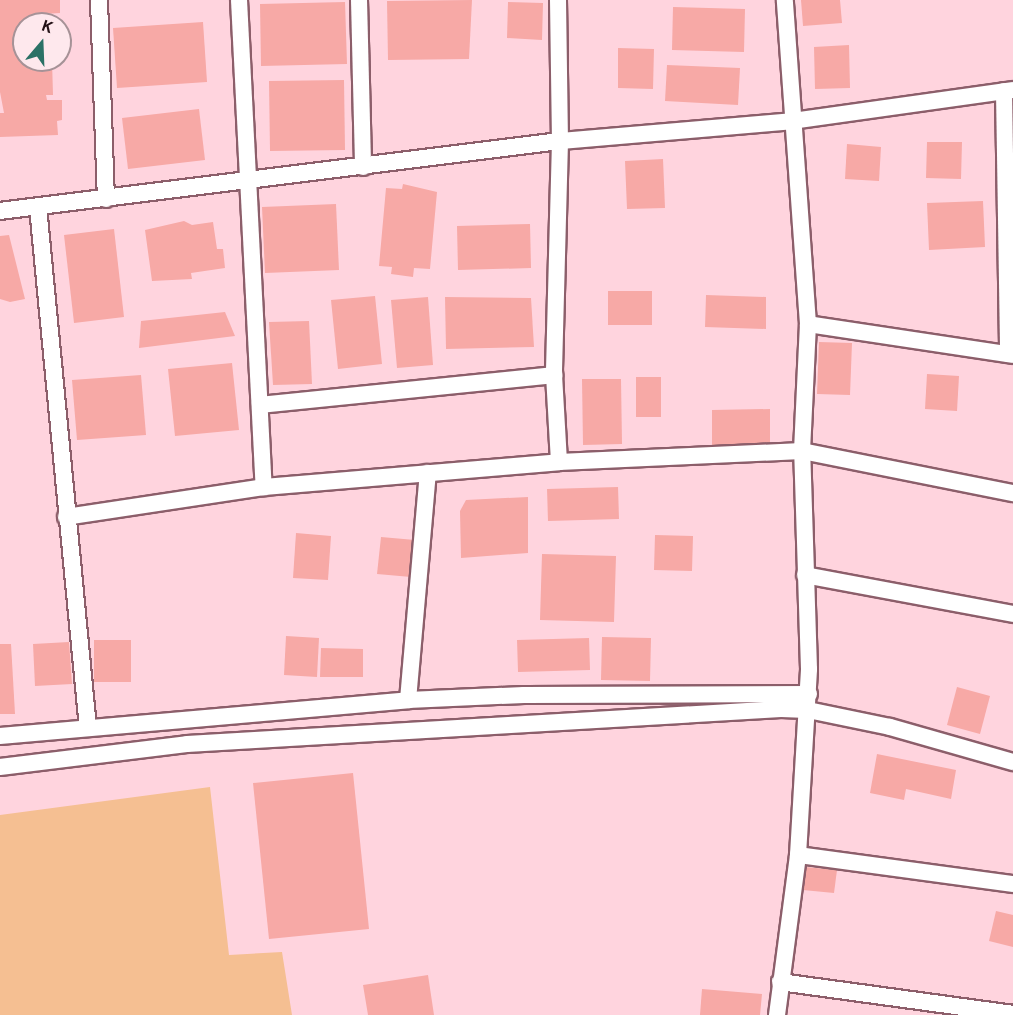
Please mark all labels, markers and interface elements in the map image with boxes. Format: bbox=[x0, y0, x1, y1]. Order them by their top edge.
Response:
north arrow bbox=[12, 12, 72, 72]
text: K bbox=[39, 15, 56, 38]

